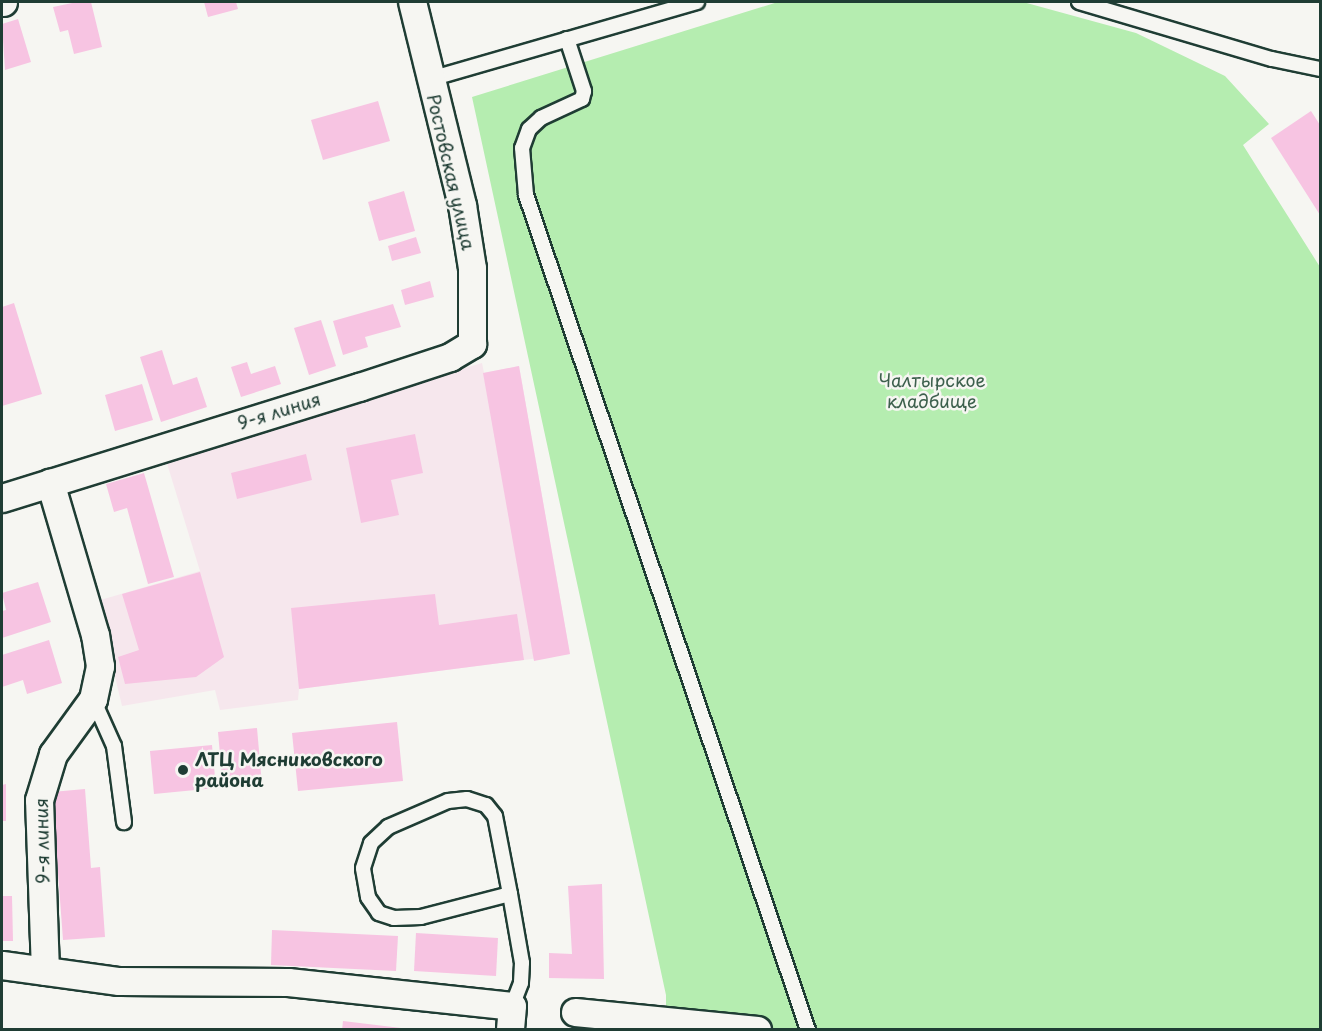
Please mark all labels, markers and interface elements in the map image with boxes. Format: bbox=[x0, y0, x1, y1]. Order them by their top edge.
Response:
street label: Ростовская улица bbox=[422, 92, 480, 252]
park label: Чалтырское кладбище bbox=[878, 370, 986, 412]
street label: 9-я линия bbox=[235, 388, 323, 434]
place label: ЛТЦ Мясниковского района bbox=[195, 749, 383, 792]
marker: ЛТЦ Мясниковского района bbox=[176, 763, 190, 777]
street label: 9-я линия bbox=[30, 798, 54, 884]

